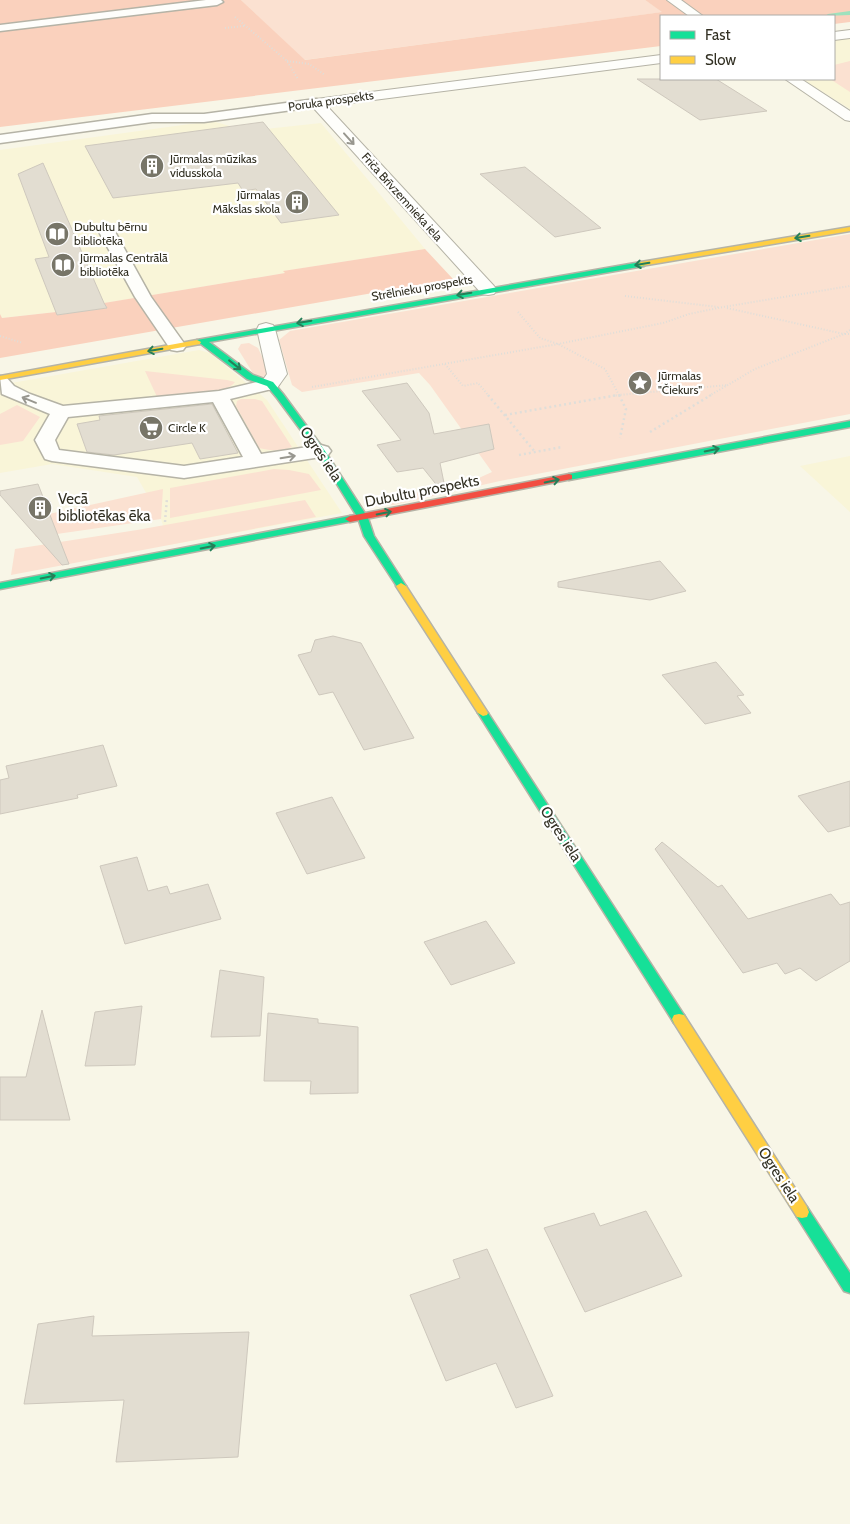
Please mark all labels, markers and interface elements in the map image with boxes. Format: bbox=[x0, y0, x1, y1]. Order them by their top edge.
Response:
legend bbox=[660, 15, 835, 80]
text: Fast bbox=[705, 26, 730, 44]
text: Slow bbox=[705, 51, 736, 69]
street label: Poruka prospekts bbox=[287, 87, 375, 114]
one-way arrow bbox=[343, 133, 355, 146]
street label: Friča Brīvzemnieka iela bbox=[359, 149, 446, 244]
place label: Jūrmalas mūzikas vidusskola bbox=[169, 151, 257, 180]
building icon: Jūrmalas mūzikas vidusskola bbox=[139, 153, 165, 179]
place label: Jūrmalas Mākslas skola bbox=[213, 187, 280, 216]
building icon: Jūrmalas Mākslas skola bbox=[284, 189, 310, 215]
place label: Dubultu bērnu bibliotēka bbox=[74, 219, 147, 248]
library icon: Dubultu bērnu bibliotēka bbox=[44, 221, 70, 247]
one-way arrow bbox=[794, 233, 810, 243]
place label: Jūrmalas Centrālā bibliotēka bbox=[79, 250, 168, 279]
library icon: Jūrmalas Centrālā bibliotēka bbox=[50, 252, 76, 278]
one-way arrow bbox=[634, 259, 650, 269]
street label: Strēlnieku prospekts bbox=[370, 271, 474, 304]
one-way arrow bbox=[457, 290, 473, 300]
one-way arrow bbox=[297, 318, 313, 328]
one-way arrow bbox=[148, 345, 164, 355]
one-way arrow bbox=[228, 360, 241, 371]
place label: Jūrmalas "Čiekurs" bbox=[657, 368, 702, 397]
place icon: Jūrmalas "Čiekurs" bbox=[627, 370, 653, 396]
one-way arrow bbox=[22, 395, 37, 404]
supermarket icon: Circle K bbox=[138, 415, 164, 441]
place label: Circle K bbox=[168, 420, 206, 435]
street label: Ogres iela bbox=[296, 423, 346, 486]
one-way arrow bbox=[704, 445, 720, 454]
one-way arrow bbox=[280, 451, 296, 461]
street label: Dubultu prospekts bbox=[363, 471, 481, 511]
one-way arrow bbox=[544, 475, 560, 485]
place label: Vecā bibliotēkas ēka bbox=[58, 490, 151, 525]
building icon: Vecā bibliotēkas ēka bbox=[27, 495, 53, 521]
one-way arrow bbox=[376, 508, 392, 518]
one-way arrow bbox=[199, 542, 215, 551]
one-way arrow bbox=[39, 572, 55, 582]
street label: Ogres iela bbox=[536, 803, 586, 866]
street label: Ogres iela bbox=[754, 1144, 804, 1207]

